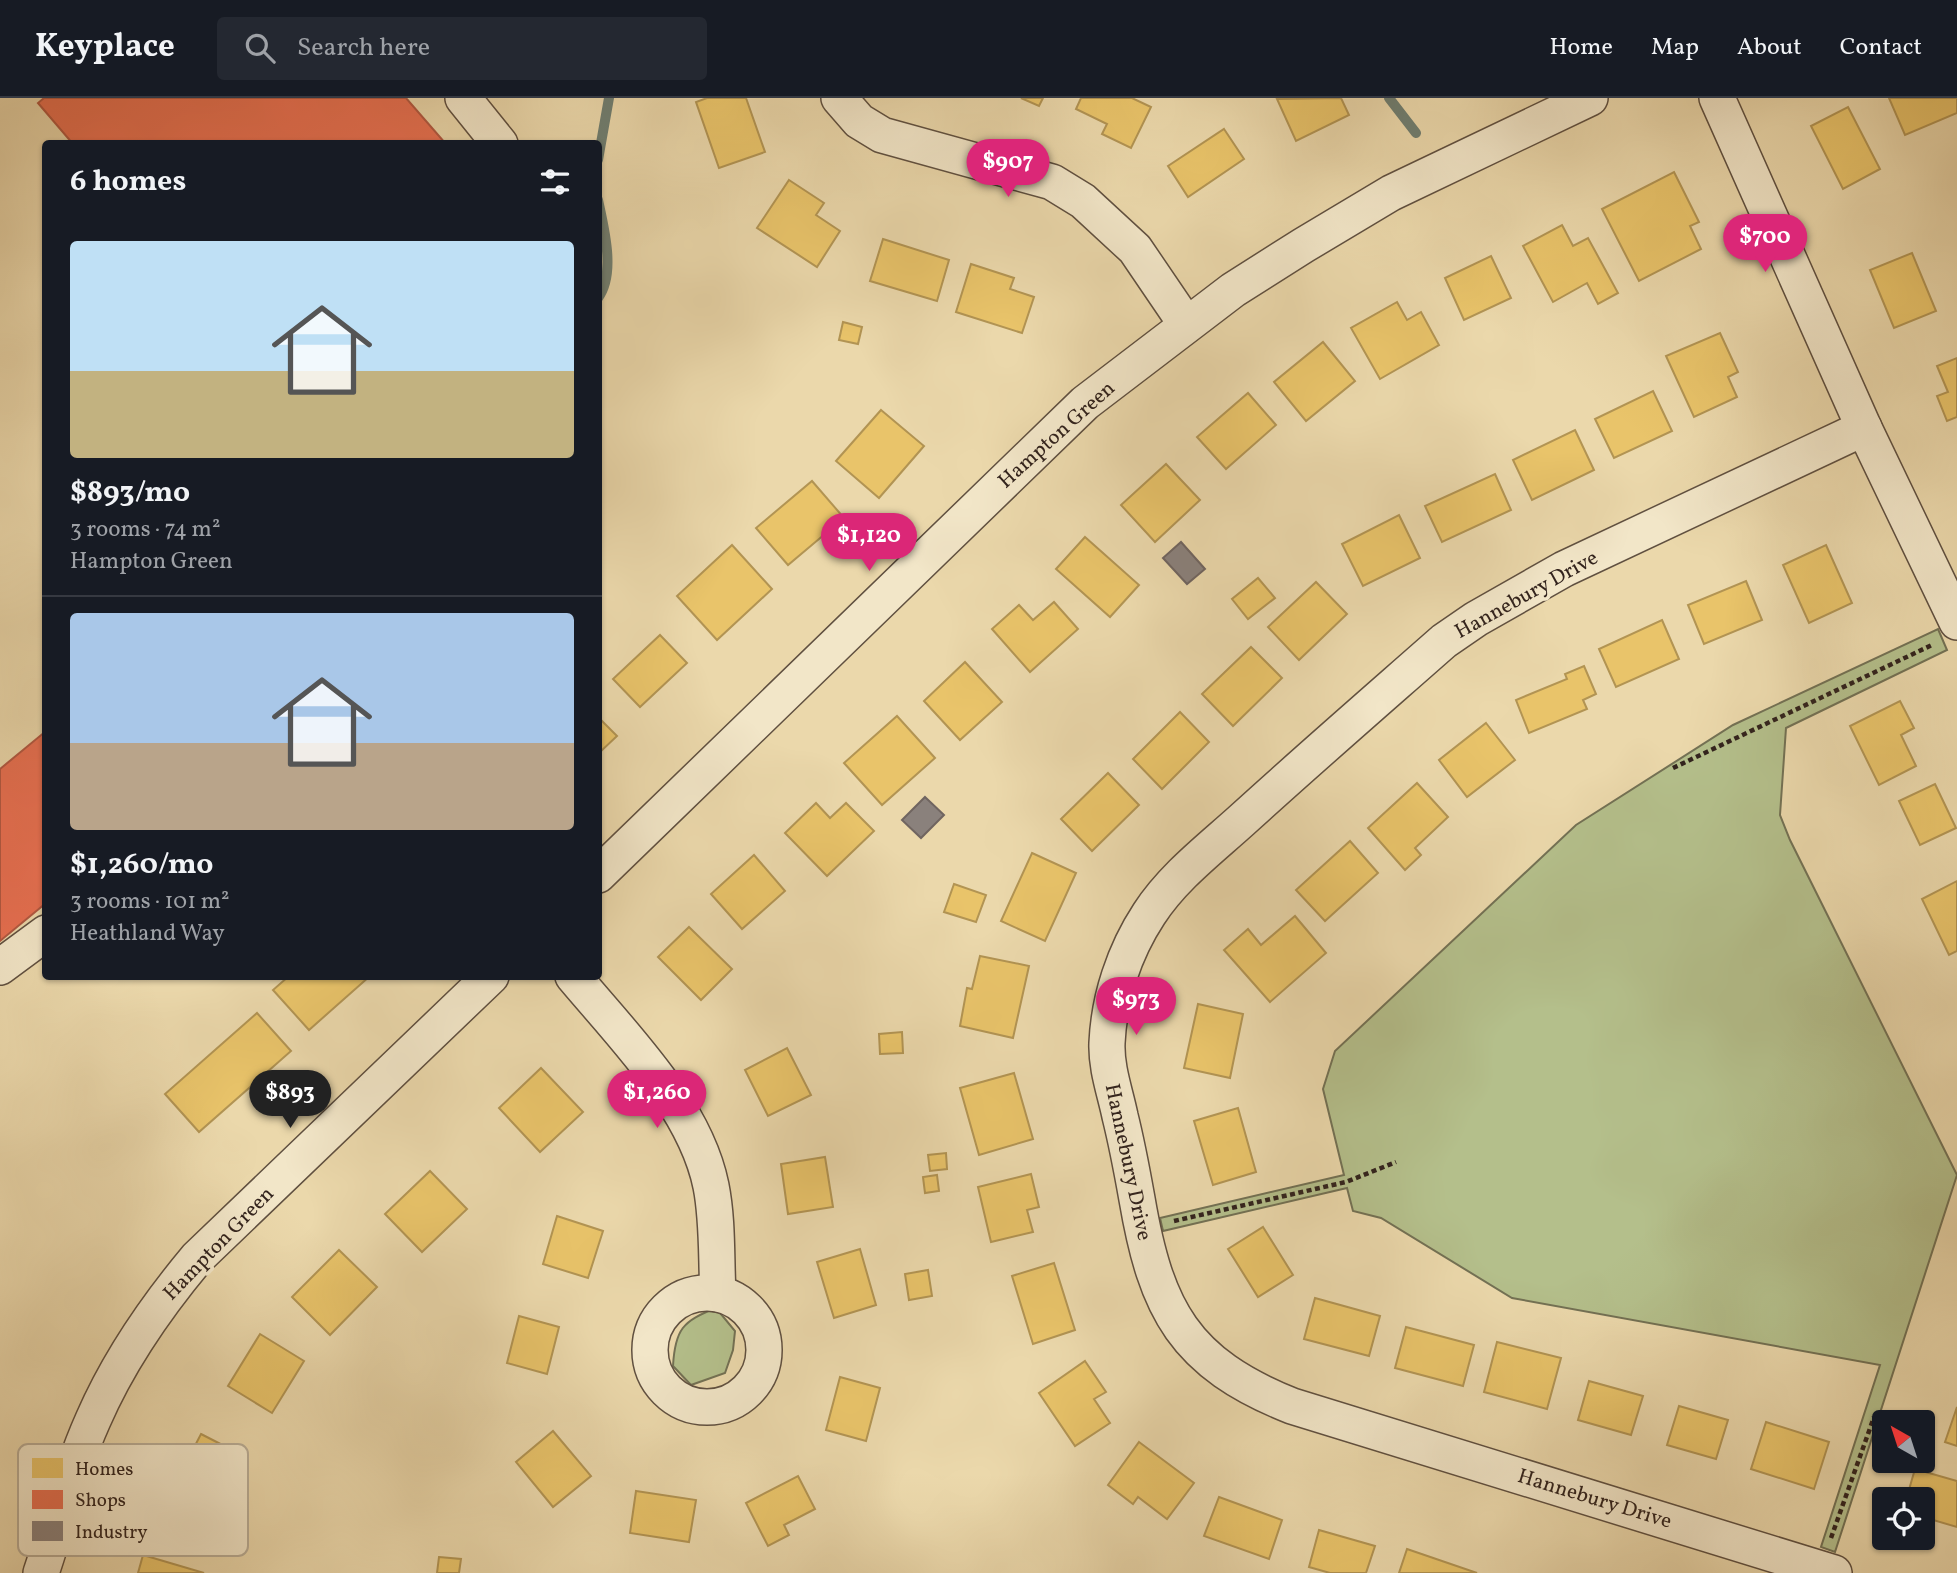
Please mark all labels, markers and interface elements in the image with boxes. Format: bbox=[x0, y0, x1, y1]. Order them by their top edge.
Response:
search box bbox=[217, 17, 707, 80]
text: Keyplace bbox=[35, 25, 175, 71]
icon: search bbox=[241, 29, 279, 67]
text: Search here bbox=[297, 30, 430, 66]
text: Home bbox=[1549, 31, 1613, 65]
text: Map bbox=[1651, 31, 1699, 65]
text: About bbox=[1737, 31, 1802, 65]
text: Contact bbox=[1840, 31, 1922, 65]
pin: $907 bbox=[967, 140, 1049, 199]
text: $907 bbox=[983, 146, 1033, 178]
text: 6 homes bbox=[70, 161, 186, 203]
icon: filters bbox=[536, 163, 574, 201]
pin: $700 bbox=[1724, 214, 1806, 274]
text: $700 bbox=[1739, 221, 1791, 253]
icon: home bbox=[259, 287, 385, 413]
street label: Hampton Green bbox=[992, 375, 1122, 496]
text: $893/mo bbox=[70, 472, 190, 514]
text: 3 rooms · 74 m² bbox=[70, 514, 220, 546]
pin: $1,120 bbox=[812, 514, 926, 573]
text: $1,120 bbox=[837, 520, 901, 552]
street label: Hannebury Drive bbox=[1450, 544, 1604, 647]
text: Hampton Green bbox=[70, 546, 233, 578]
icon: home bbox=[259, 659, 385, 785]
text: $1,260/mo bbox=[70, 844, 213, 886]
text: 3 rooms · 101 m² bbox=[70, 886, 230, 918]
text: Heathland Way bbox=[70, 918, 225, 950]
pin: $973 bbox=[1095, 978, 1177, 1037]
text: $973 bbox=[1112, 984, 1160, 1016]
pin: $893 bbox=[249, 1070, 331, 1130]
pin: $1,260 bbox=[600, 1070, 714, 1130]
text: $893 bbox=[265, 1077, 315, 1109]
text: $1,260 bbox=[623, 1077, 691, 1109]
street label: Hannebury Drive bbox=[1097, 1081, 1158, 1243]
street label: Hampton Green bbox=[157, 1181, 281, 1308]
north arrow bbox=[1872, 1410, 1936, 1474]
map controls bbox=[1872, 1410, 1935, 1550]
legend bbox=[18, 1444, 248, 1556]
text: Homes bbox=[75, 1457, 133, 1483]
street label: Hannebury Drive bbox=[1514, 1462, 1675, 1537]
button: locate bbox=[1872, 1487, 1935, 1550]
text: Shops bbox=[75, 1488, 126, 1514]
text: Industry bbox=[75, 1520, 148, 1546]

